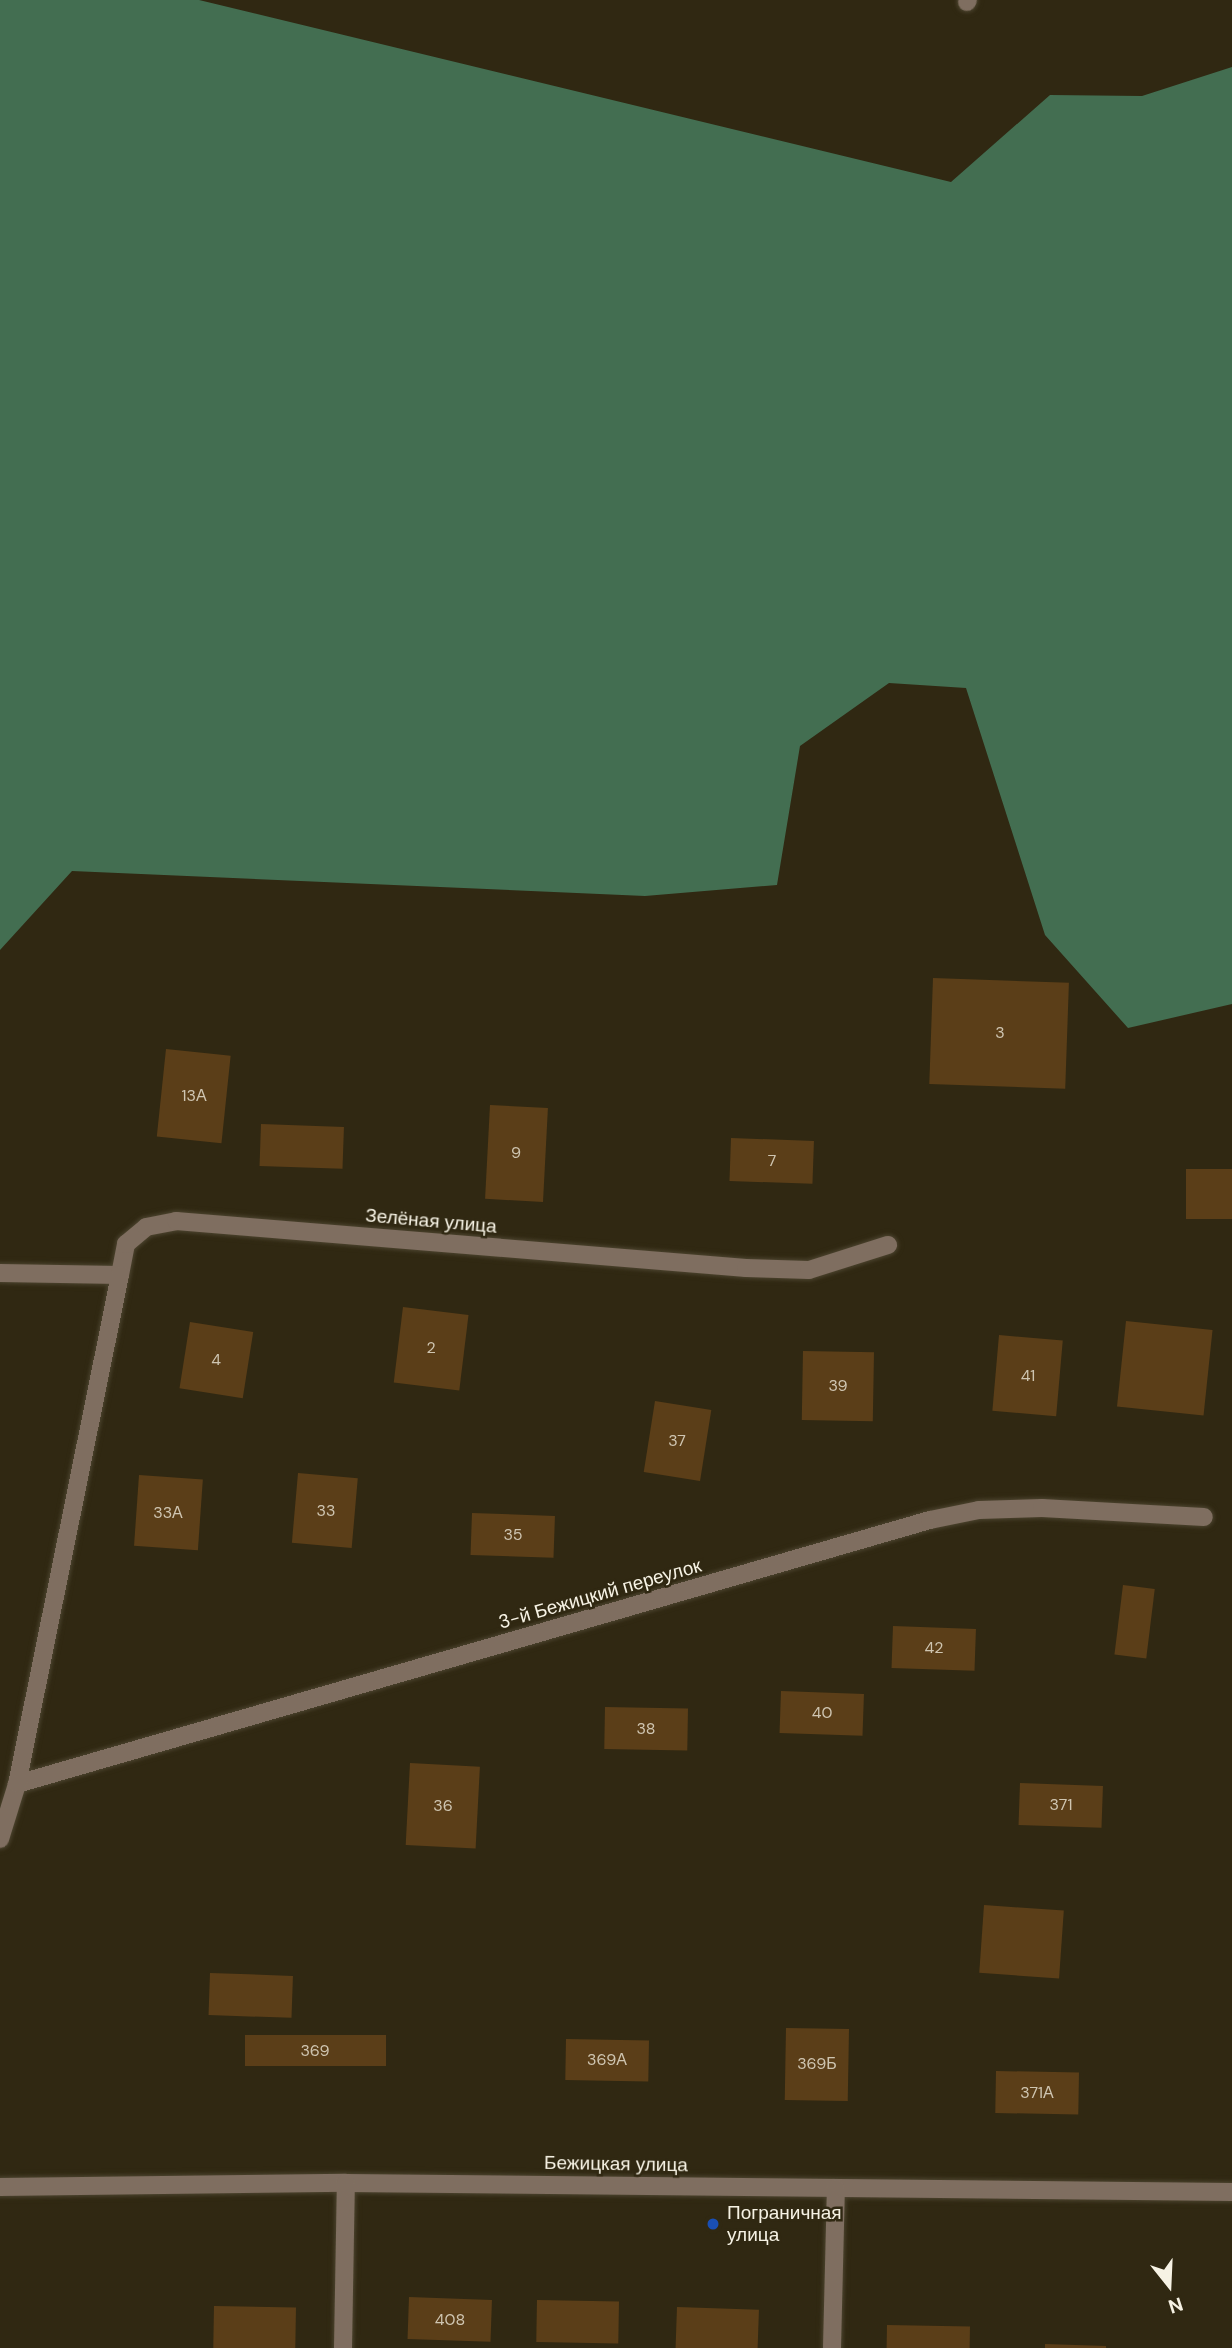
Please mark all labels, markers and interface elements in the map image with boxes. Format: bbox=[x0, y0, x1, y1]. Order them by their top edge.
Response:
house number: 3 bbox=[995, 1023, 1005, 1043]
house number: 13А bbox=[181, 1086, 207, 1106]
house number: 9 bbox=[511, 1143, 521, 1163]
house number: 7 bbox=[768, 1151, 776, 1171]
street label: Зелёная улица bbox=[364, 1204, 498, 1238]
house number: 2 bbox=[426, 1338, 436, 1358]
house number: 4 bbox=[211, 1350, 221, 1370]
house number: 41 bbox=[1021, 1366, 1035, 1386]
house number: 39 bbox=[828, 1376, 848, 1396]
house number: 37 bbox=[668, 1431, 686, 1451]
house number: 33 bbox=[317, 1501, 335, 1521]
house number: 33А bbox=[153, 1503, 183, 1523]
house number: 35 bbox=[503, 1525, 523, 1545]
street label: 3-й Бежицкий переулок bbox=[496, 1554, 704, 1634]
house number: 42 bbox=[925, 1638, 943, 1658]
house number: 40 bbox=[812, 1703, 832, 1723]
house number: 38 bbox=[636, 1719, 656, 1739]
house number: 371 bbox=[1050, 1795, 1072, 1815]
house number: 36 bbox=[433, 1796, 453, 1816]
house number: 369 bbox=[300, 2041, 330, 2061]
house number: 369А bbox=[587, 2050, 627, 2070]
house number: 369Б bbox=[797, 2054, 837, 2074]
house number: 371А bbox=[1020, 2083, 1054, 2103]
street label: Бежицкая улица bbox=[544, 2151, 688, 2177]
place label: Пограничная улица bbox=[727, 2202, 842, 2246]
marker: Пограничная улица bbox=[705, 2216, 721, 2232]
north arrow bbox=[1134, 2250, 1204, 2320]
text: N bbox=[1165, 2291, 1186, 2319]
house number: 408 bbox=[435, 2310, 465, 2330]

